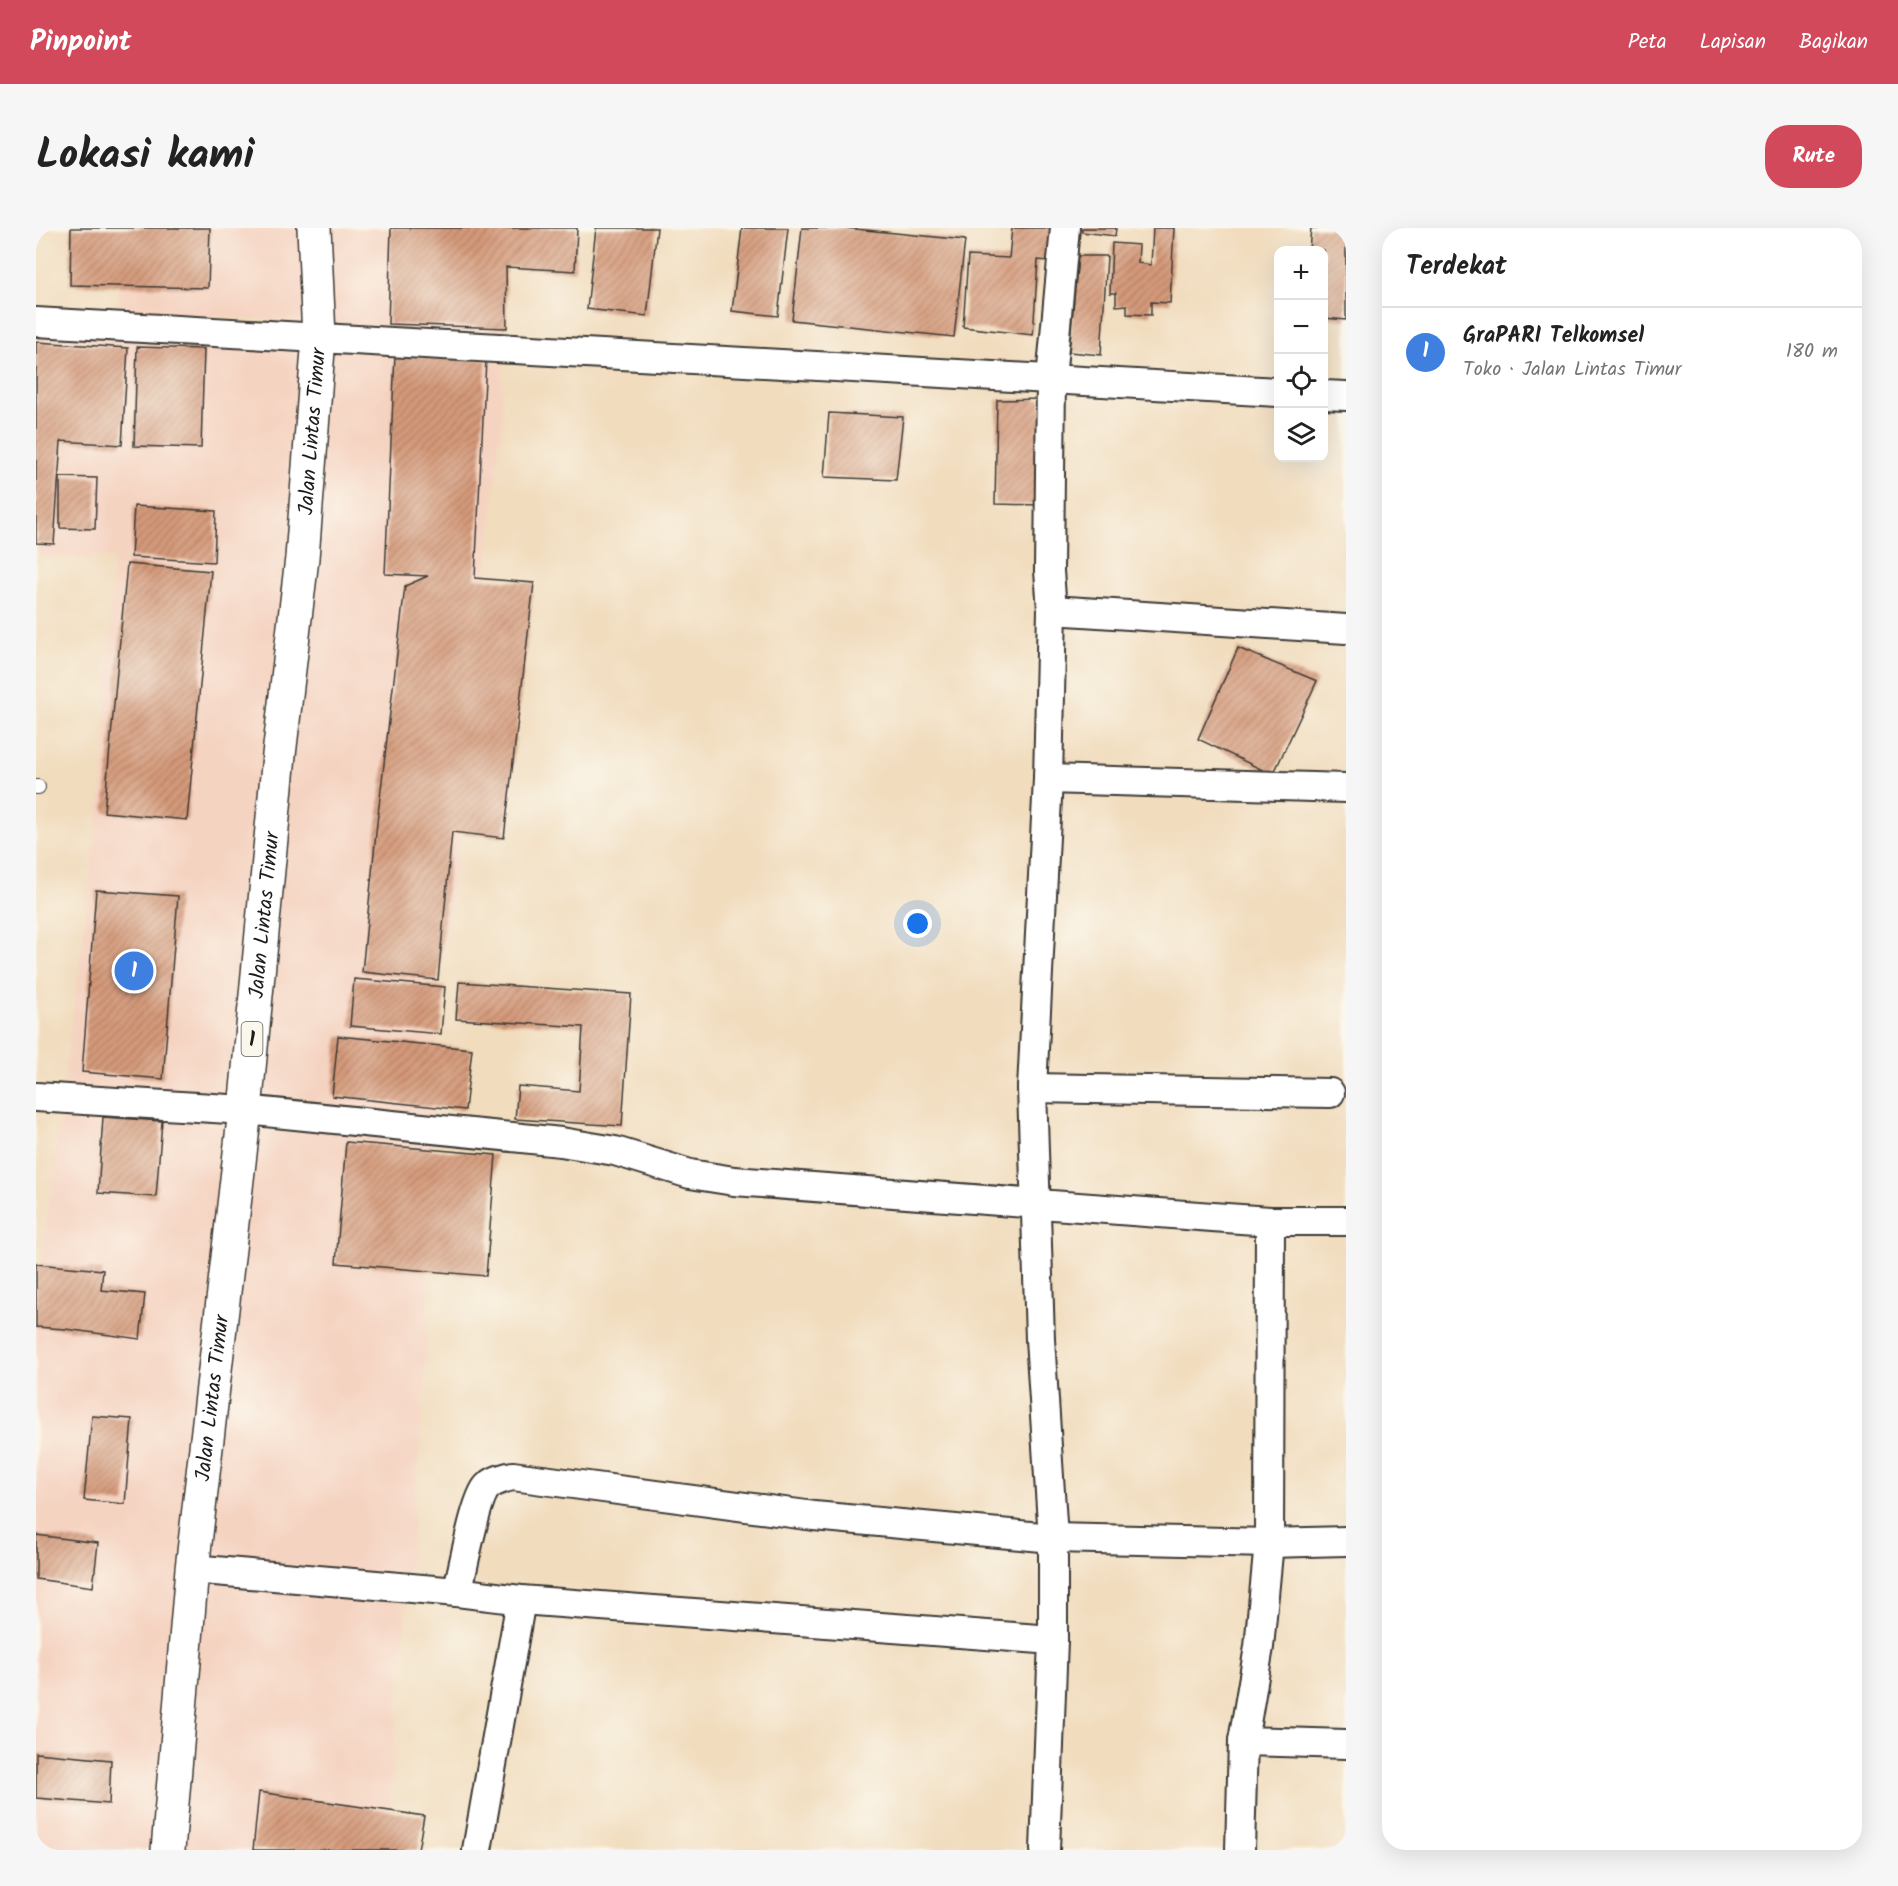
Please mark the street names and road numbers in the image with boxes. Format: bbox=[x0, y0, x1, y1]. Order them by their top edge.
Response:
street label: Jalan Lintas Timur bbox=[290, 346, 336, 516]
street label: Jalan Lintas Timur bbox=[241, 829, 290, 1000]
road number: 1 bbox=[242, 1022, 262, 1056]
street label: Jalan Lintas Timur bbox=[187, 1312, 239, 1483]

